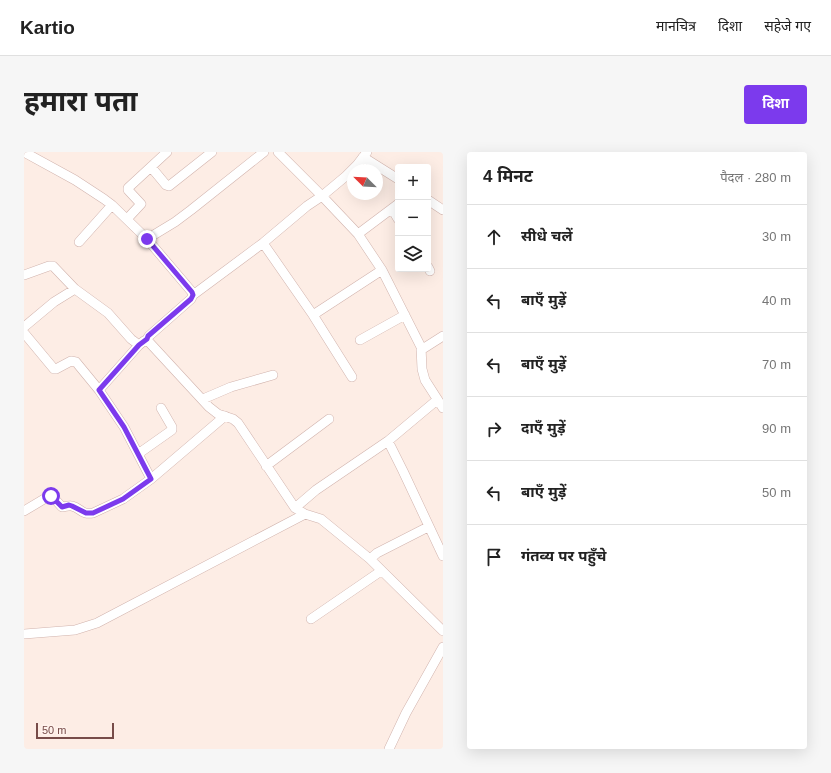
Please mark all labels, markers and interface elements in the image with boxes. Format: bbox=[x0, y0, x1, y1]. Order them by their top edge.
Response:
text: Kartio bbox=[20, 17, 75, 38]
text: मानचित्र bbox=[656, 18, 696, 34]
text: दिशा bbox=[718, 18, 742, 34]
text: सहेजे गए bbox=[764, 18, 811, 34]
button: दिशा bbox=[744, 85, 807, 124]
text: हमारा पता bbox=[24, 86, 138, 117]
north arrow bbox=[347, 164, 383, 200]
map controls bbox=[395, 164, 431, 272]
button: + bbox=[395, 164, 431, 200]
text: 4 मिनट bbox=[483, 167, 533, 186]
text: पैदल · 280 m bbox=[720, 170, 791, 185]
button: − bbox=[395, 200, 431, 236]
icon: ahead bbox=[483, 226, 505, 248]
text: सीधे चलें bbox=[521, 227, 572, 244]
text: 30 m bbox=[762, 229, 791, 244]
route end bbox=[138, 230, 156, 248]
button: layers bbox=[395, 236, 431, 272]
icon: left bbox=[483, 290, 505, 312]
text: बाएँ मुड़ें bbox=[521, 291, 566, 308]
text: 40 m bbox=[762, 293, 791, 308]
icon: left bbox=[483, 354, 505, 376]
text: बाएँ मुड़ें bbox=[521, 355, 566, 372]
text: 70 m bbox=[762, 357, 791, 372]
icon: right bbox=[483, 418, 505, 440]
text: दाएँ मुड़ें bbox=[521, 419, 565, 436]
text: 90 m bbox=[762, 421, 791, 436]
icon: left bbox=[483, 482, 505, 504]
text: बाएँ मुड़ें bbox=[521, 483, 566, 500]
text: 50 m bbox=[762, 485, 791, 500]
route start bbox=[42, 487, 60, 505]
icon: arrive bbox=[483, 546, 505, 568]
text: गंतव्य पर पहुँचे bbox=[521, 547, 606, 564]
scale bar bbox=[36, 721, 114, 740]
text: 50 m bbox=[42, 724, 66, 736]

